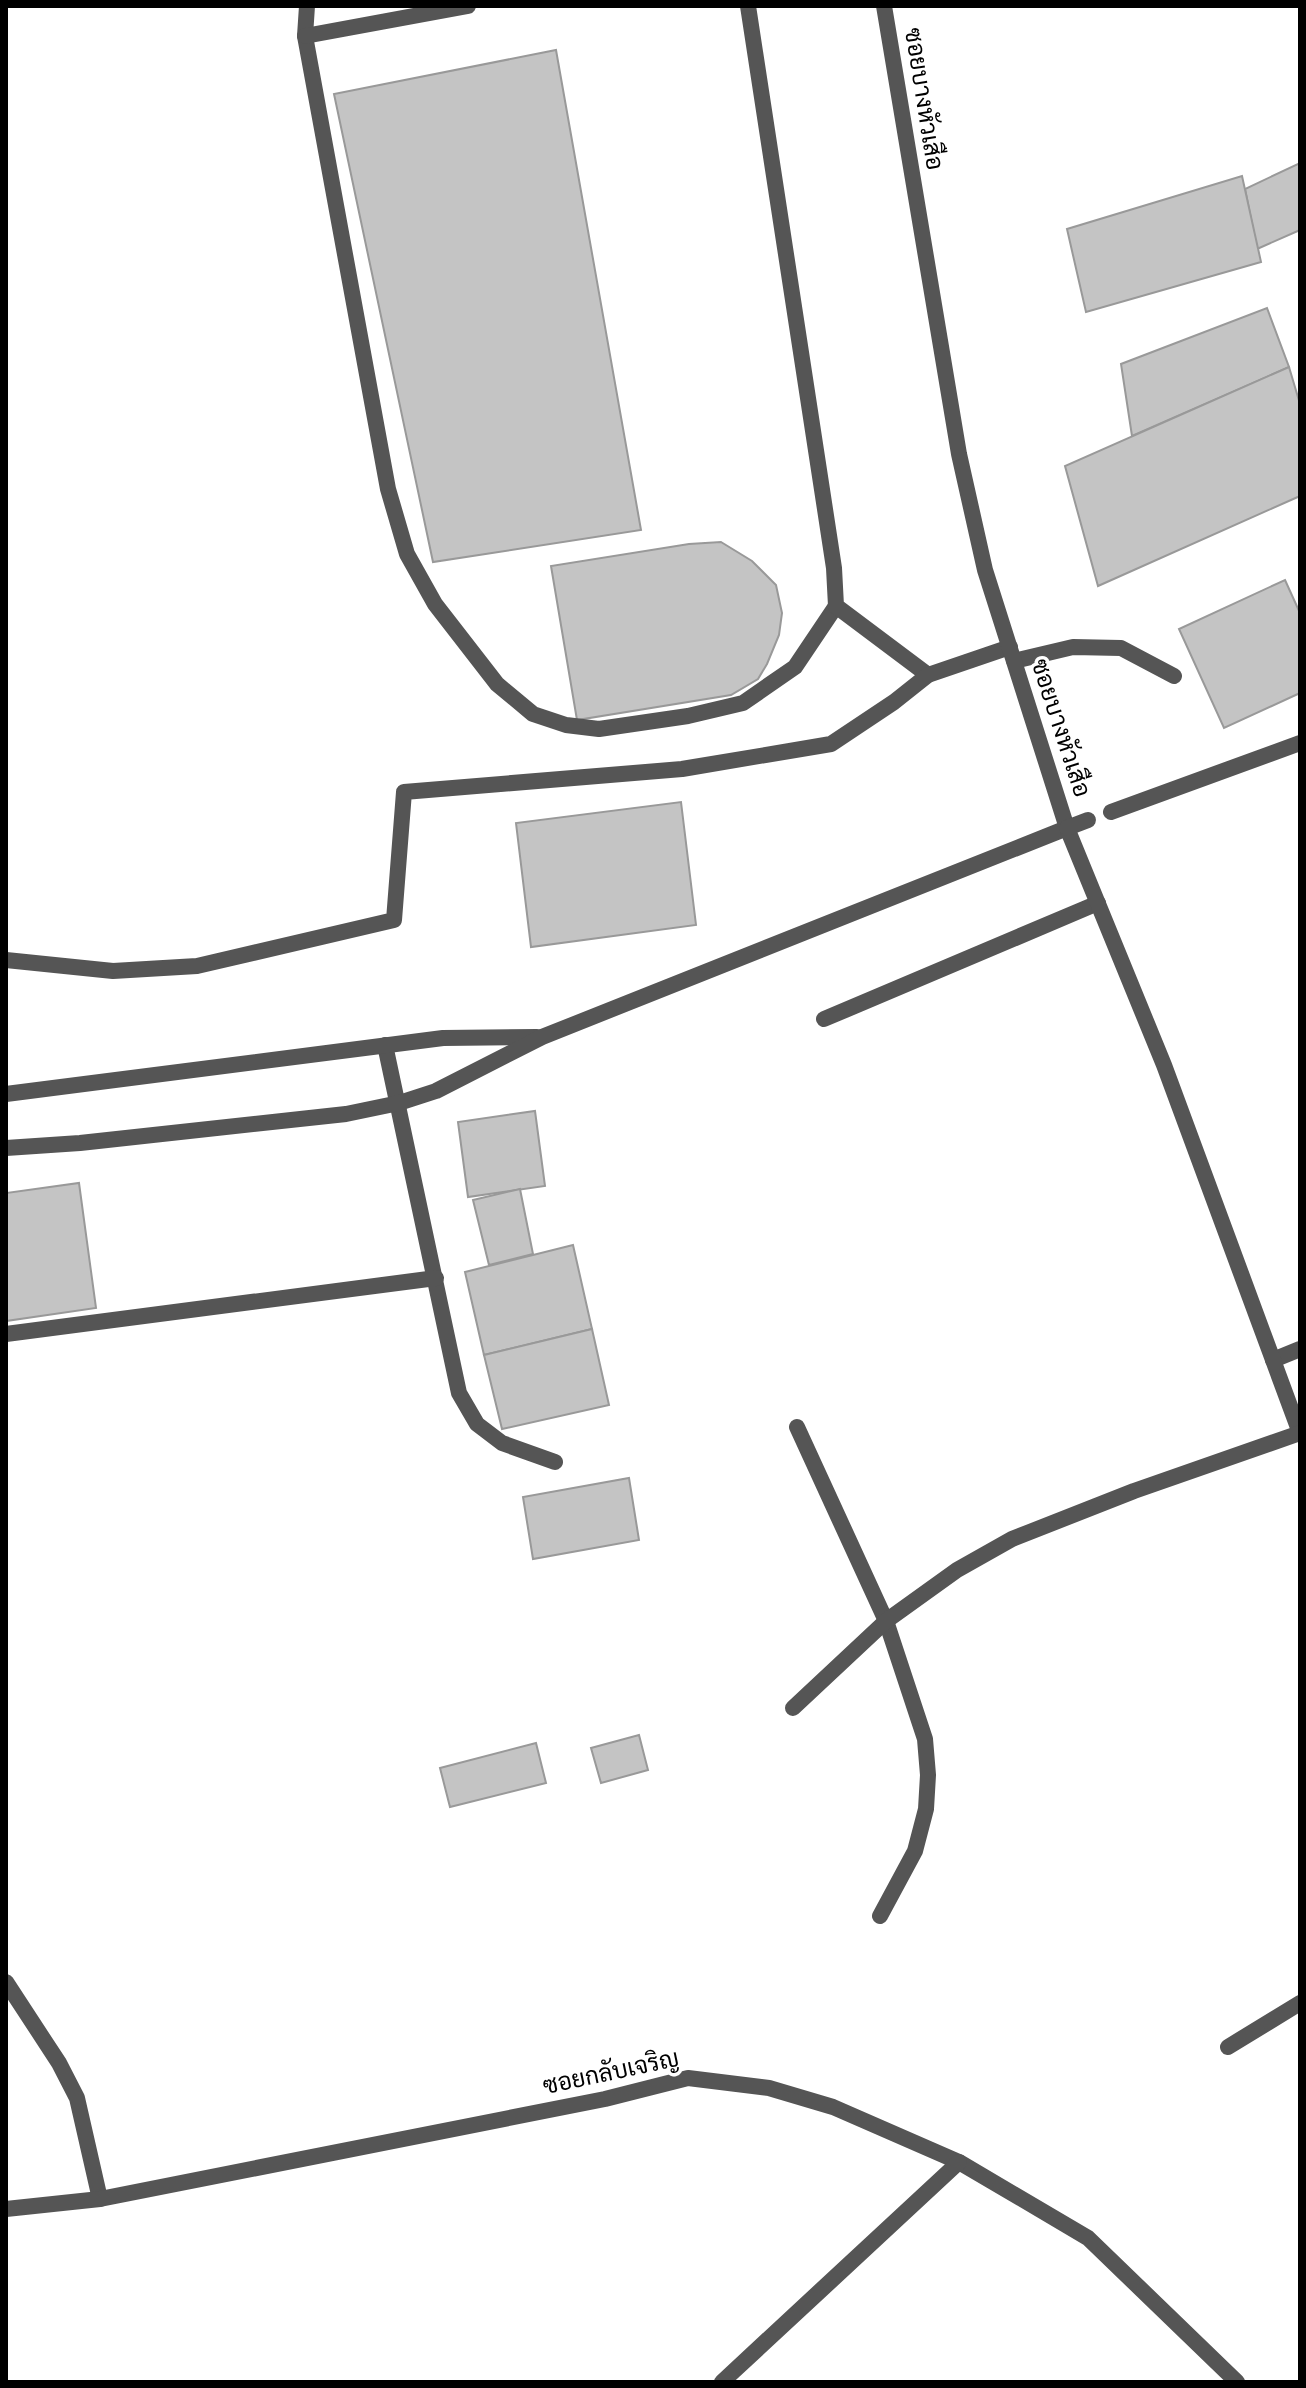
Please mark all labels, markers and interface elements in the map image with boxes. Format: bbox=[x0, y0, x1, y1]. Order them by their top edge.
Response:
street label: ซอยบางหัวเสือ bbox=[899, 26, 950, 172]
street label: ซอยบางหัวเสือ bbox=[1025, 655, 1097, 801]
street label: ซอยกลับเจริญ bbox=[540, 2043, 681, 2100]

